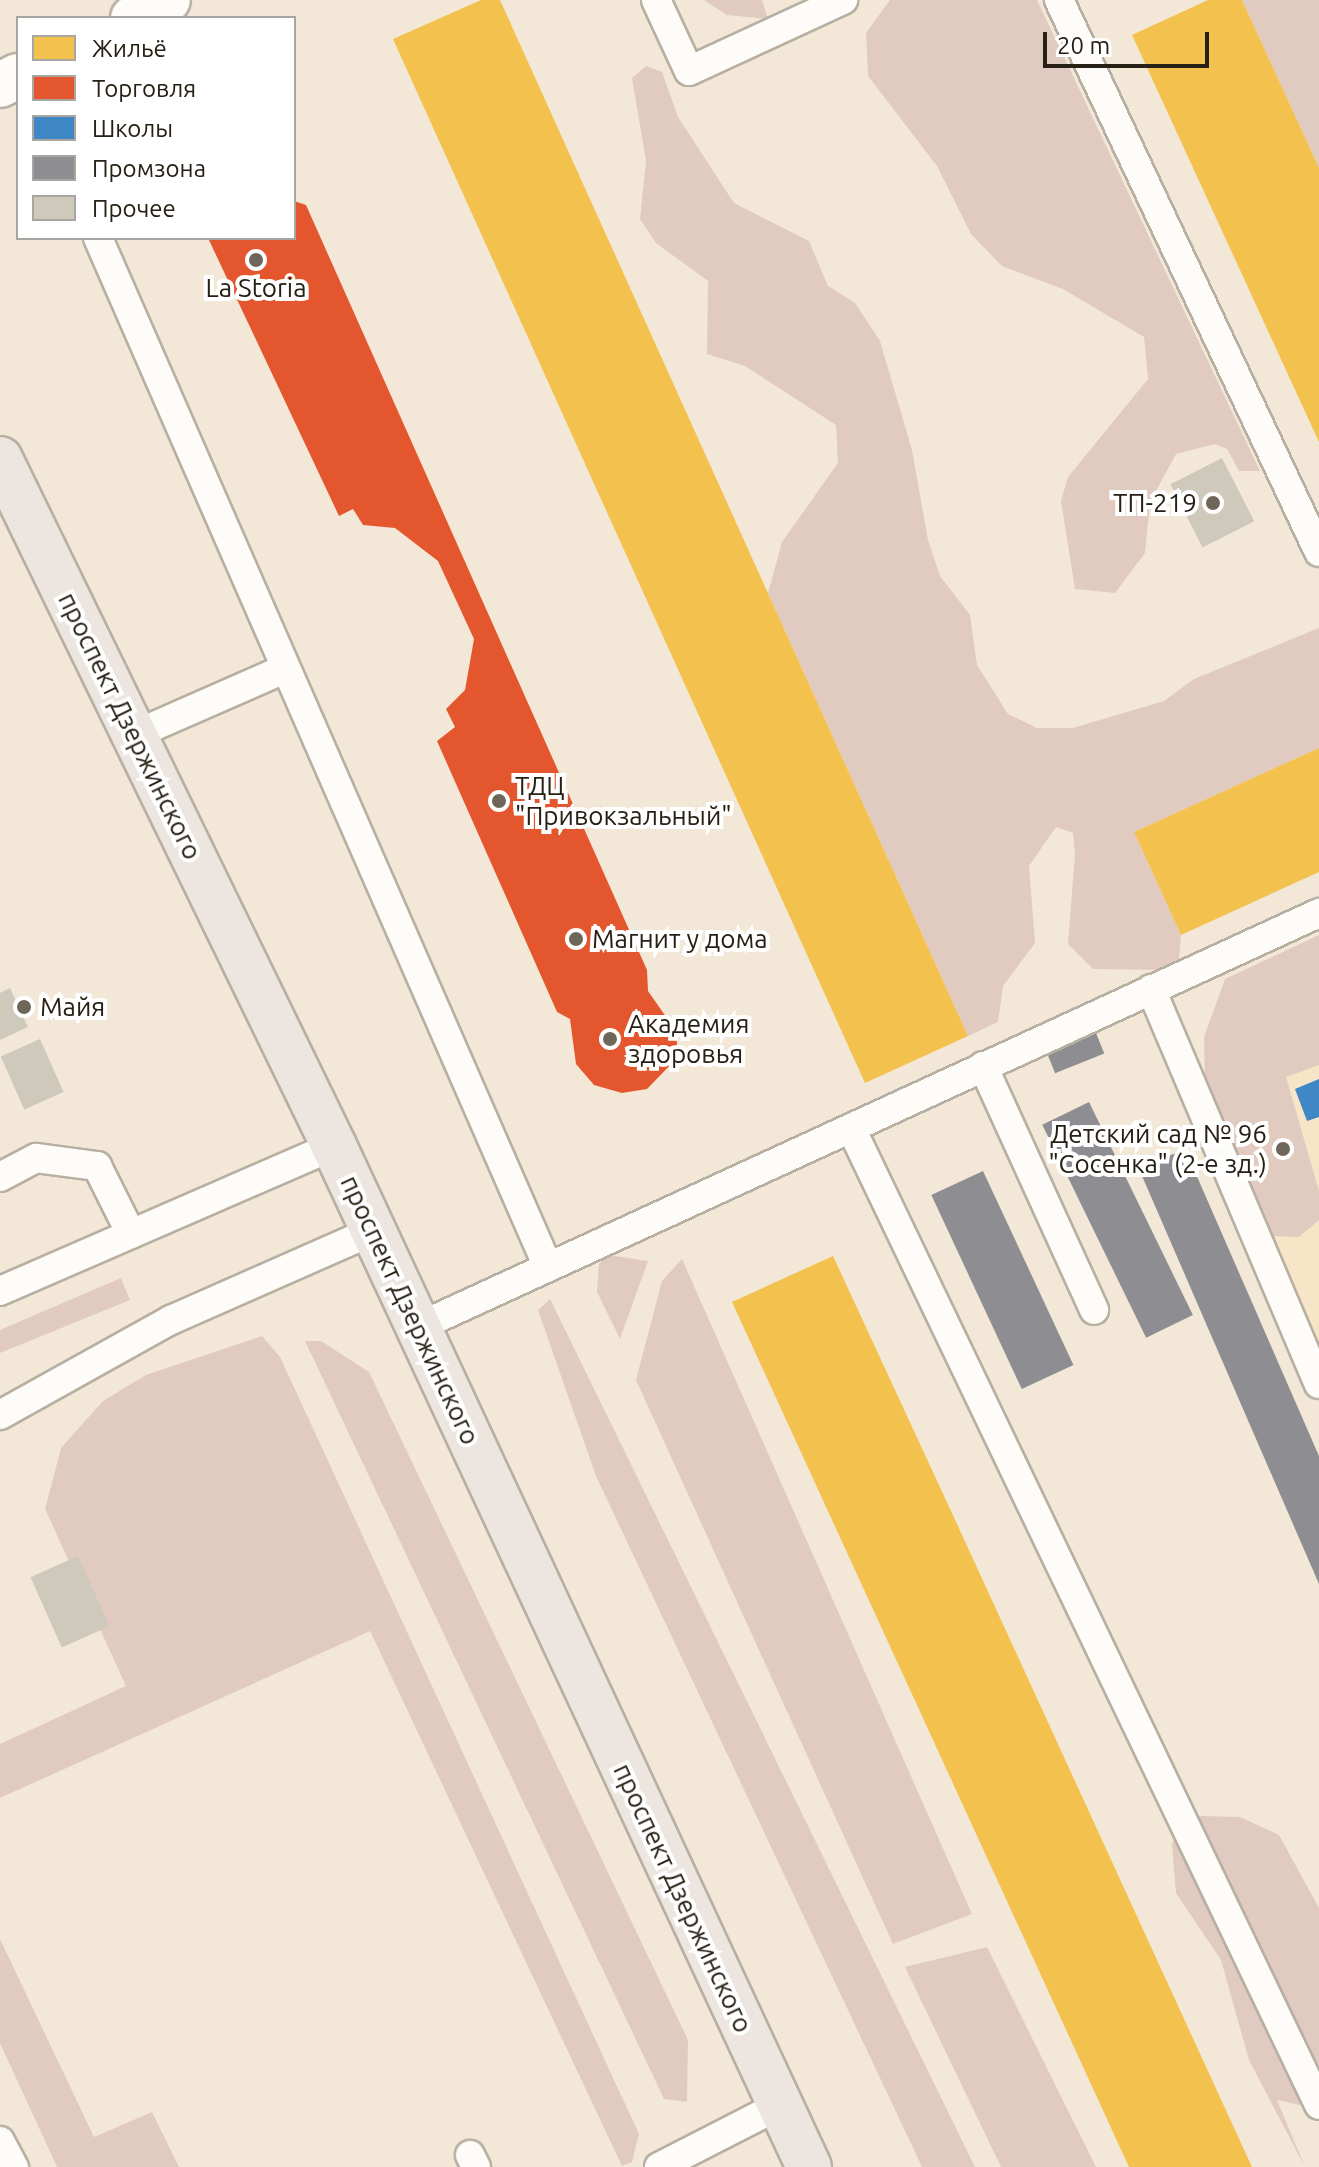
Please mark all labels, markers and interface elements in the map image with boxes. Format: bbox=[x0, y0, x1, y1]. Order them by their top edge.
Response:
legend bbox=[16, 16, 296, 240]
scale bar bbox=[1047, 16, 1213, 66]
text: 20 m bbox=[1057, 32, 1110, 59]
text: Жильё bbox=[92, 35, 167, 62]
text: Торговля bbox=[92, 75, 196, 102]
text: Школы bbox=[92, 115, 173, 142]
text: Промзона bbox=[92, 155, 206, 182]
text: Прочее bbox=[92, 195, 176, 222]
marker: La Storia bbox=[247, 251, 265, 269]
place label: La Storia bbox=[205, 272, 307, 304]
place label: ТП-219 bbox=[1113, 487, 1197, 519]
marker: ТП-219 bbox=[1204, 494, 1222, 512]
street label: проспект Дзержинского bbox=[52, 587, 208, 865]
place label: ТДЦ "Привокзальный" bbox=[515, 770, 732, 832]
marker: ТДЦ "Привокзальный" bbox=[490, 792, 508, 810]
place label: Магнит у дома bbox=[592, 923, 768, 955]
marker: Магнит у дома bbox=[567, 930, 585, 948]
place label: Майя bbox=[40, 991, 105, 1023]
marker: Майя bbox=[15, 998, 33, 1016]
place label: Академия здоровья bbox=[628, 1008, 749, 1070]
marker: Академия здоровья bbox=[599, 1028, 621, 1050]
place label: Детский сад № 96 "Сосенка" (2-е зд.) bbox=[1048, 1118, 1267, 1180]
marker: Детский сад № 96 "Сосенка" (2-е зд.) bbox=[1274, 1140, 1292, 1158]
street label: проспект Дзержинского bbox=[334, 1171, 486, 1449]
street label: проспект Дзержинского bbox=[607, 1759, 759, 2037]

